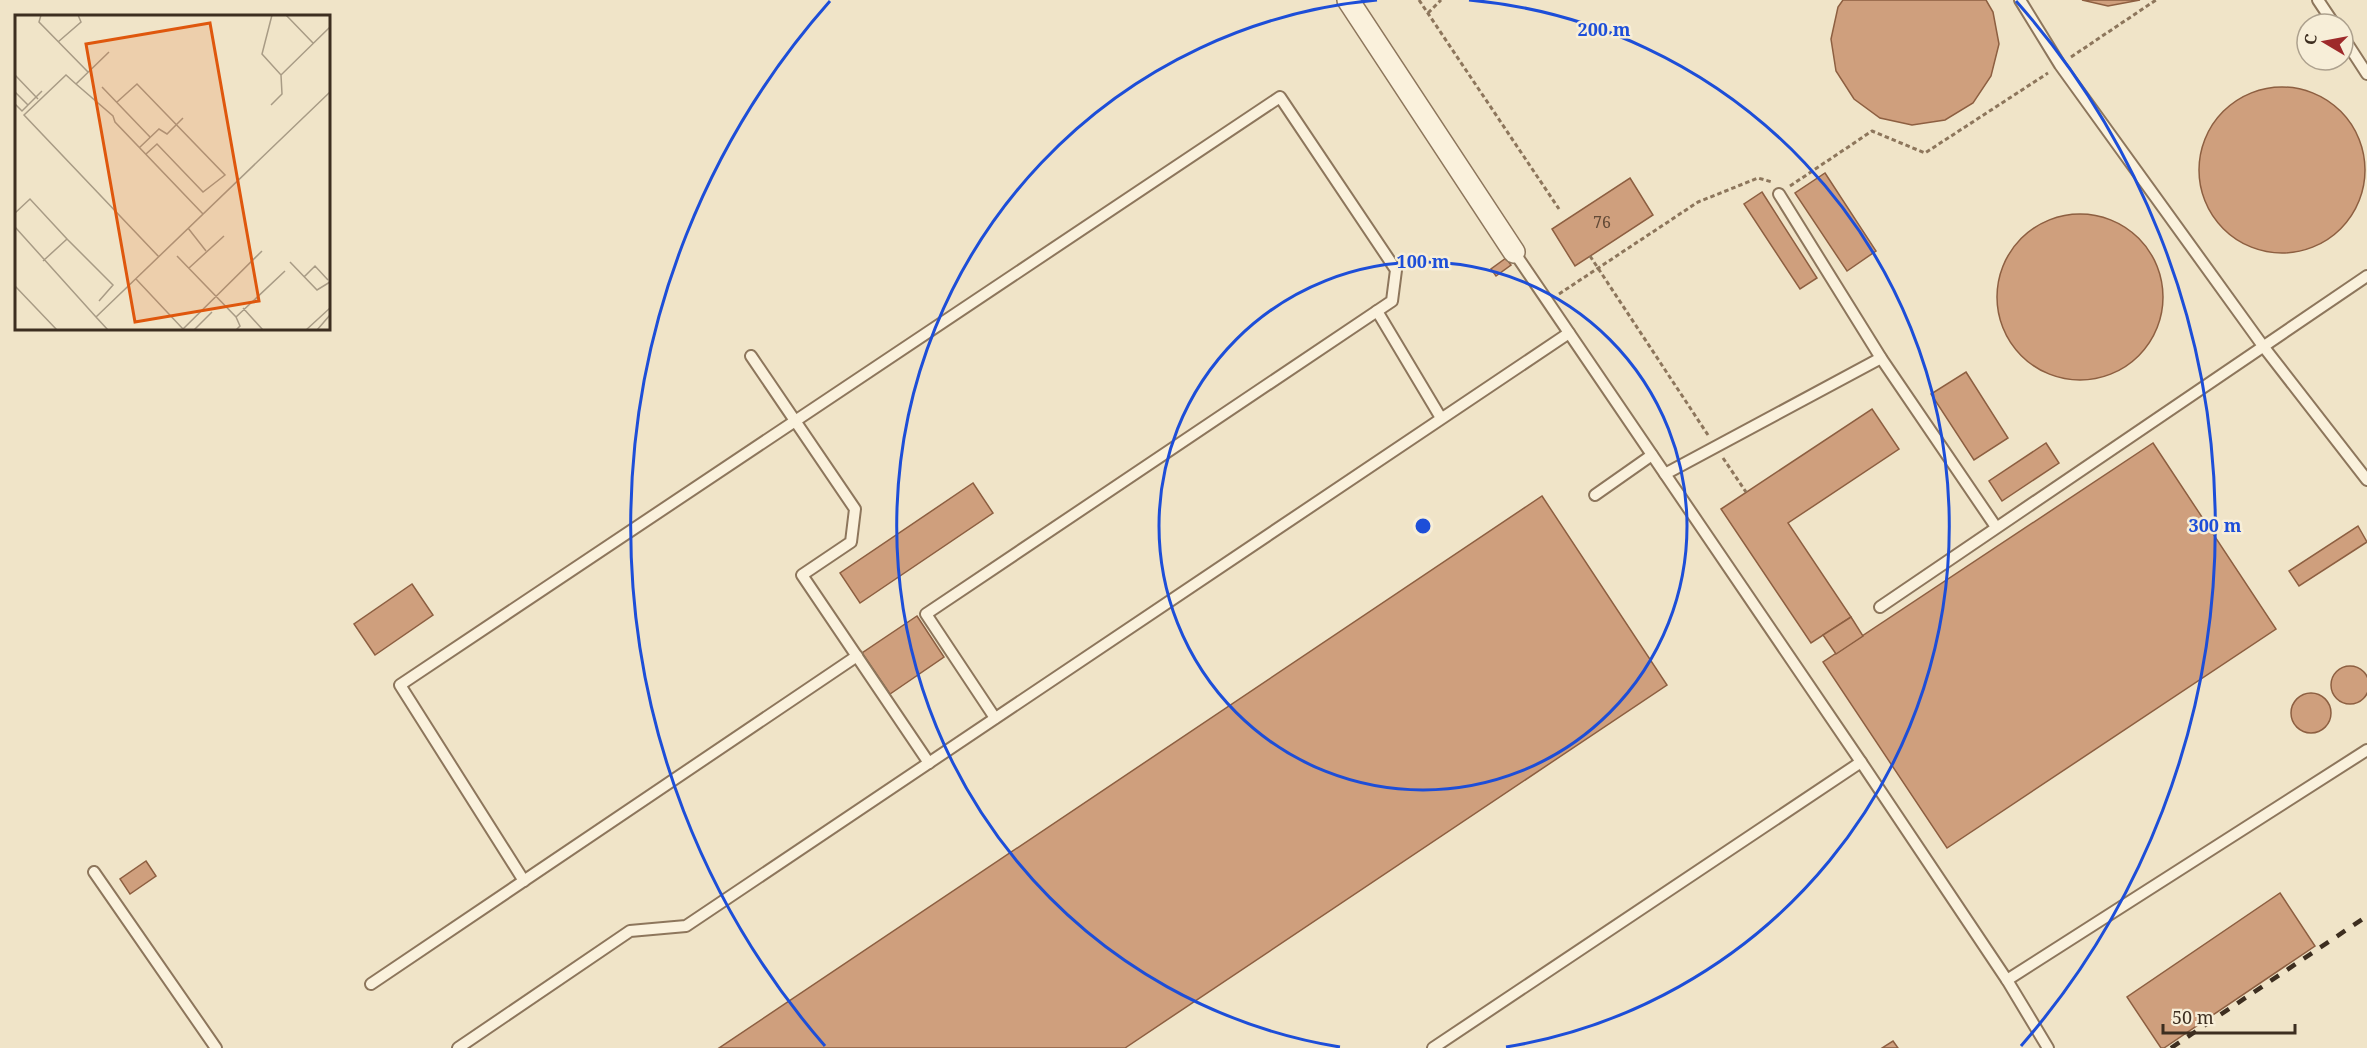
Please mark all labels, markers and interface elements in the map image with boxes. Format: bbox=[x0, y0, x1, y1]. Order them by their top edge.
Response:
north arrow bbox=[2295, 12, 2355, 72]
inset map bbox=[15, 15, 330, 330]
text: 200 m bbox=[1578, 17, 1631, 41]
text: С bbox=[2298, 32, 2322, 46]
house number: 76 bbox=[1593, 211, 1611, 233]
text: 100 m bbox=[1397, 249, 1450, 273]
text: 300 m bbox=[2189, 513, 2242, 537]
centre of rings bbox=[1413, 516, 1433, 536]
scale bar bbox=[2163, 997, 2295, 1035]
text: 50 m bbox=[2172, 1005, 2214, 1029]

